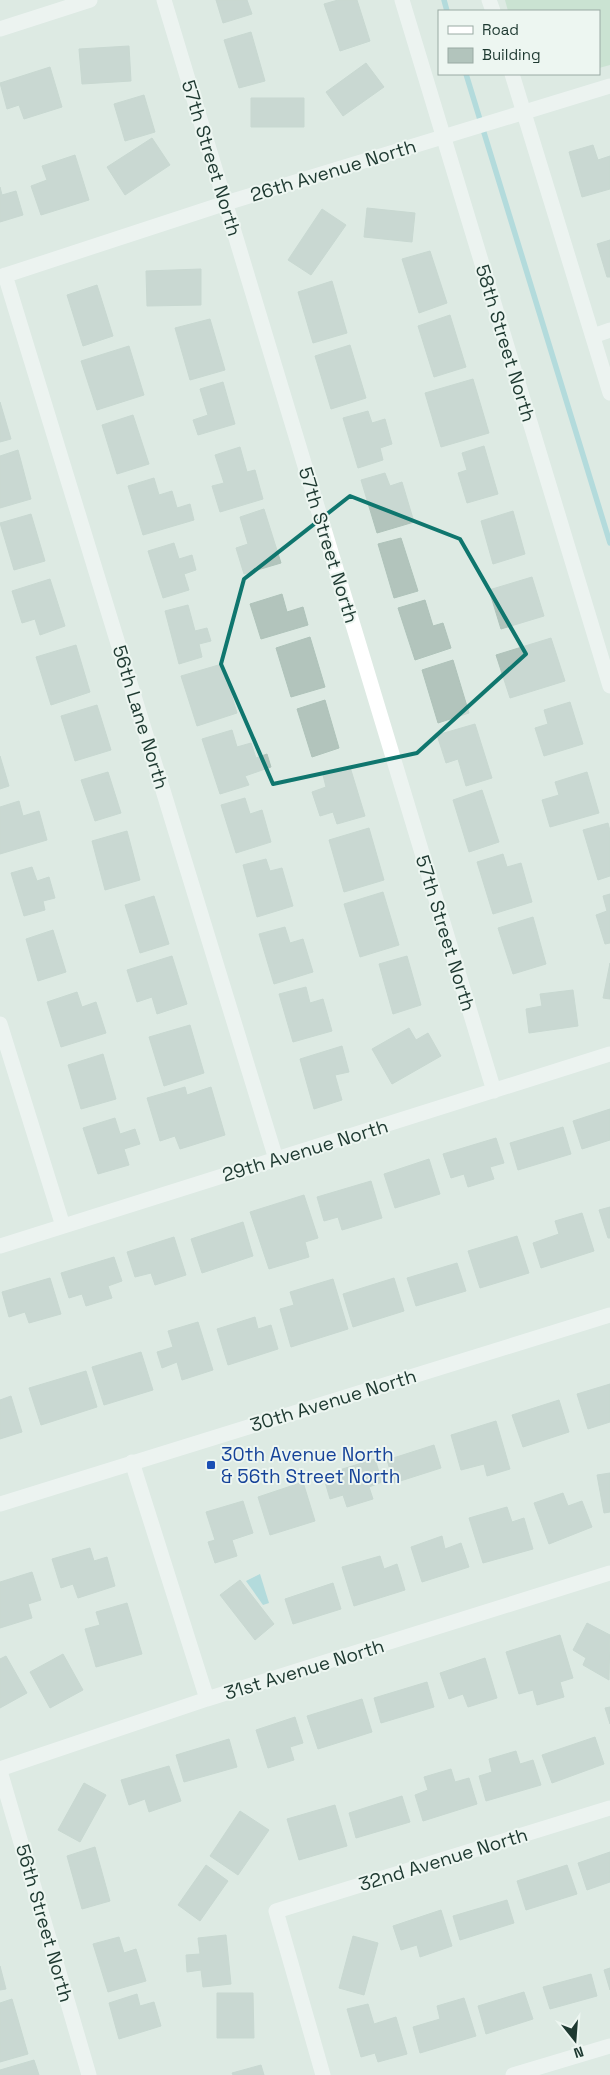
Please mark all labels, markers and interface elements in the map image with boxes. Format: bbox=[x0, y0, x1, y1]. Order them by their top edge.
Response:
legend bbox=[438, 10, 600, 75]
text: Road bbox=[482, 20, 519, 39]
text: Building bbox=[482, 45, 541, 64]
street label: 57th Street North bbox=[176, 77, 247, 239]
street label: 26th Avenue North bbox=[247, 133, 419, 208]
street label: 58th Street North bbox=[470, 261, 541, 425]
street label: 57th Street North bbox=[293, 464, 364, 626]
street label: 56th Lane North bbox=[107, 642, 174, 792]
street label: 57th Street North bbox=[410, 852, 481, 1014]
street label: 29th Avenue North bbox=[219, 1113, 391, 1188]
street label: 30th Avenue North bbox=[247, 1363, 419, 1438]
place label: 30th Avenue North & 56th Street North bbox=[221, 1442, 401, 1489]
marker: 30th Avenue North & 56th Street North bbox=[205, 1459, 217, 1471]
street label: 31st Avenue North bbox=[221, 1633, 387, 1706]
street label: 32nd Avenue North bbox=[356, 1822, 531, 1897]
street label: 56th Street North bbox=[10, 1841, 79, 2005]
north arrow bbox=[550, 2015, 600, 2065]
text: N bbox=[572, 2042, 586, 2062]

